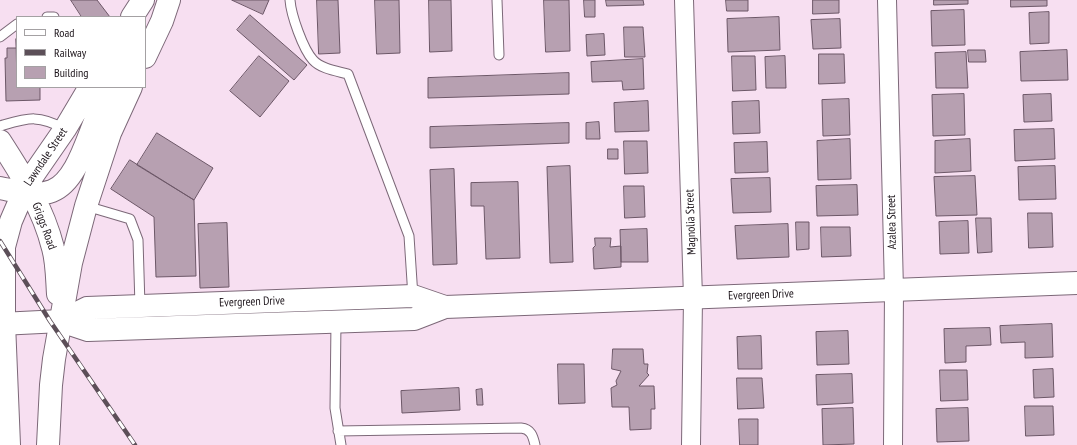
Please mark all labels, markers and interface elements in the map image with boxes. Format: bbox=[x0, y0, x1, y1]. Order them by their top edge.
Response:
legend bbox=[16, 16, 146, 88]
text: Road bbox=[54, 25, 74, 40]
text: Railway bbox=[54, 45, 86, 60]
text: Building bbox=[54, 65, 89, 80]
street label: Lawndale Street bbox=[21, 125, 71, 189]
street label: Magnolia Street bbox=[683, 189, 699, 255]
street label: Azalea Street bbox=[884, 195, 900, 249]
street label: Griggs Road bbox=[29, 200, 59, 252]
street label: Evergreen Drive bbox=[728, 287, 794, 303]
street label: Evergreen Drive bbox=[219, 294, 285, 310]

